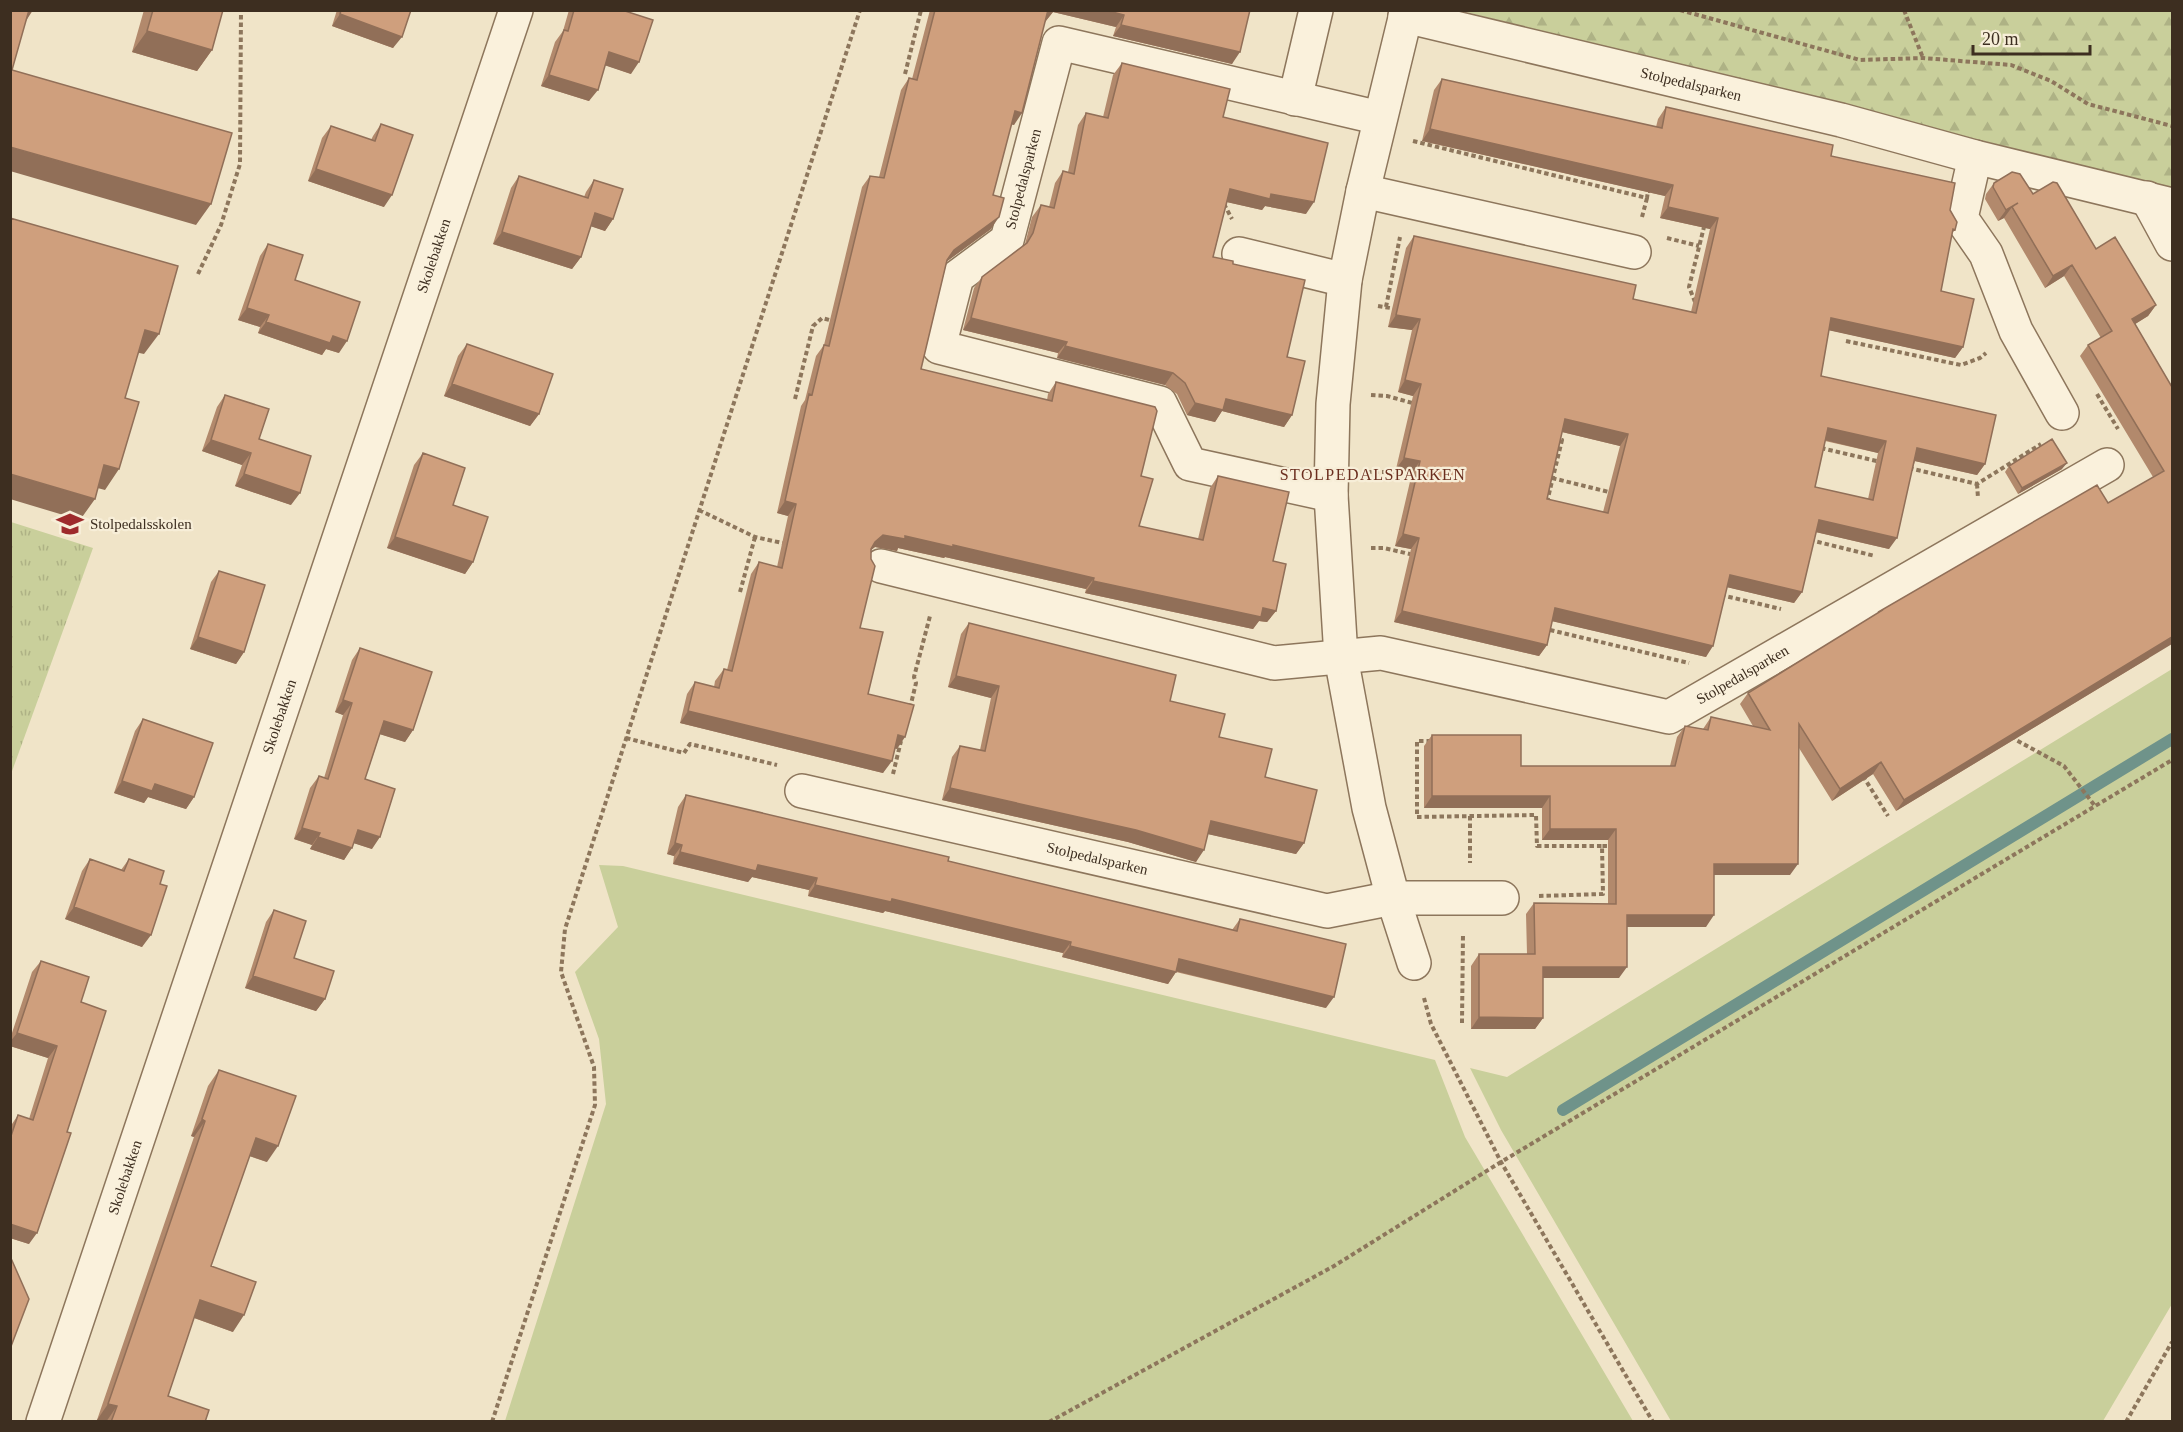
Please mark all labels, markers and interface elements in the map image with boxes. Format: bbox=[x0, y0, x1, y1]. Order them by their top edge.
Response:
scale bar bbox=[1973, 18, 2090, 56]
text: 20 m bbox=[1982, 29, 2019, 49]
street label: Stolpedalsparken bbox=[1639, 64, 1744, 104]
street label: Stolpedalsparken bbox=[1002, 126, 1044, 231]
street label: Skolebakken bbox=[414, 216, 454, 295]
district label: STOLPEDALSPARKEN bbox=[1280, 466, 1466, 483]
school or university icon: Stolpedalsskolen bbox=[55, 509, 85, 539]
place label: Stolpedalsskolen bbox=[90, 516, 192, 532]
street label: Stolpedalsparken bbox=[1694, 642, 1792, 707]
street label: Skolebakken bbox=[259, 677, 299, 756]
street label: Stolpedalsparken bbox=[1045, 839, 1150, 878]
street label: Skolebakken bbox=[105, 1138, 145, 1217]

